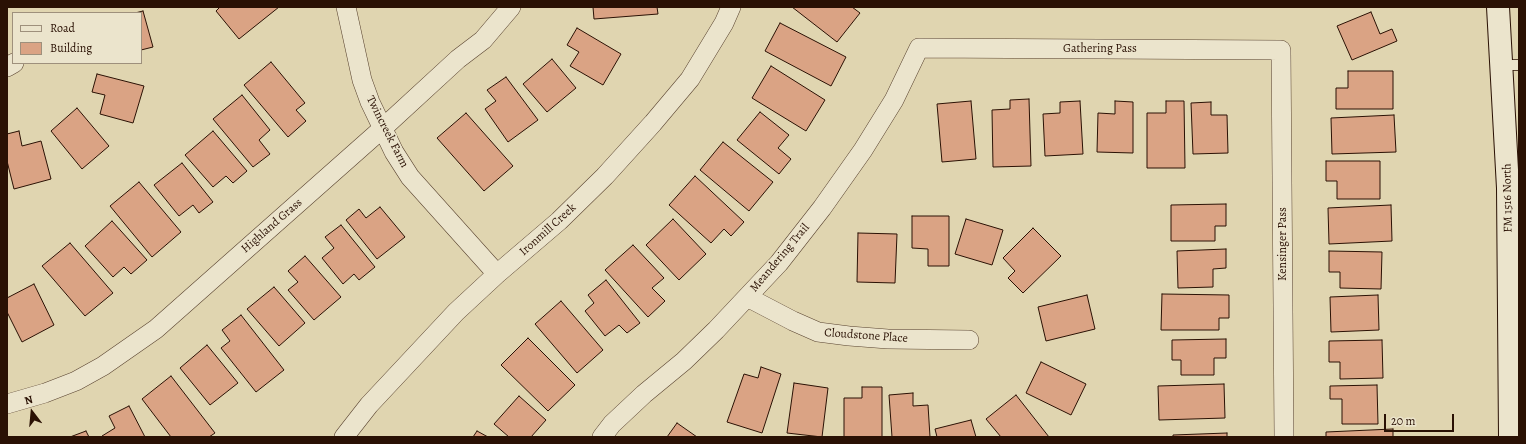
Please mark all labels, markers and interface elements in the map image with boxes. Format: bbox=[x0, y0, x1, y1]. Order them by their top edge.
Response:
legend bbox=[12, 12, 142, 64]
text: Road bbox=[50, 20, 75, 36]
text: Building bbox=[50, 40, 92, 56]
street label: Gathering Pass bbox=[1063, 42, 1137, 56]
street label: Twincreek Farm bbox=[363, 94, 411, 170]
street label: FM 1516 North bbox=[1500, 163, 1516, 233]
street label: Highland Grass bbox=[239, 196, 305, 256]
street label: Ironmill Creek bbox=[517, 201, 579, 259]
street label: Kensinger Pass bbox=[1276, 207, 1290, 281]
street label: Meandering Trail bbox=[747, 221, 813, 295]
street label: Cloudstone Place bbox=[824, 326, 908, 346]
north arrow bbox=[12, 392, 52, 432]
text: N bbox=[23, 392, 34, 408]
scale bar bbox=[1386, 406, 1456, 432]
text: 20 m bbox=[1391, 413, 1415, 429]

